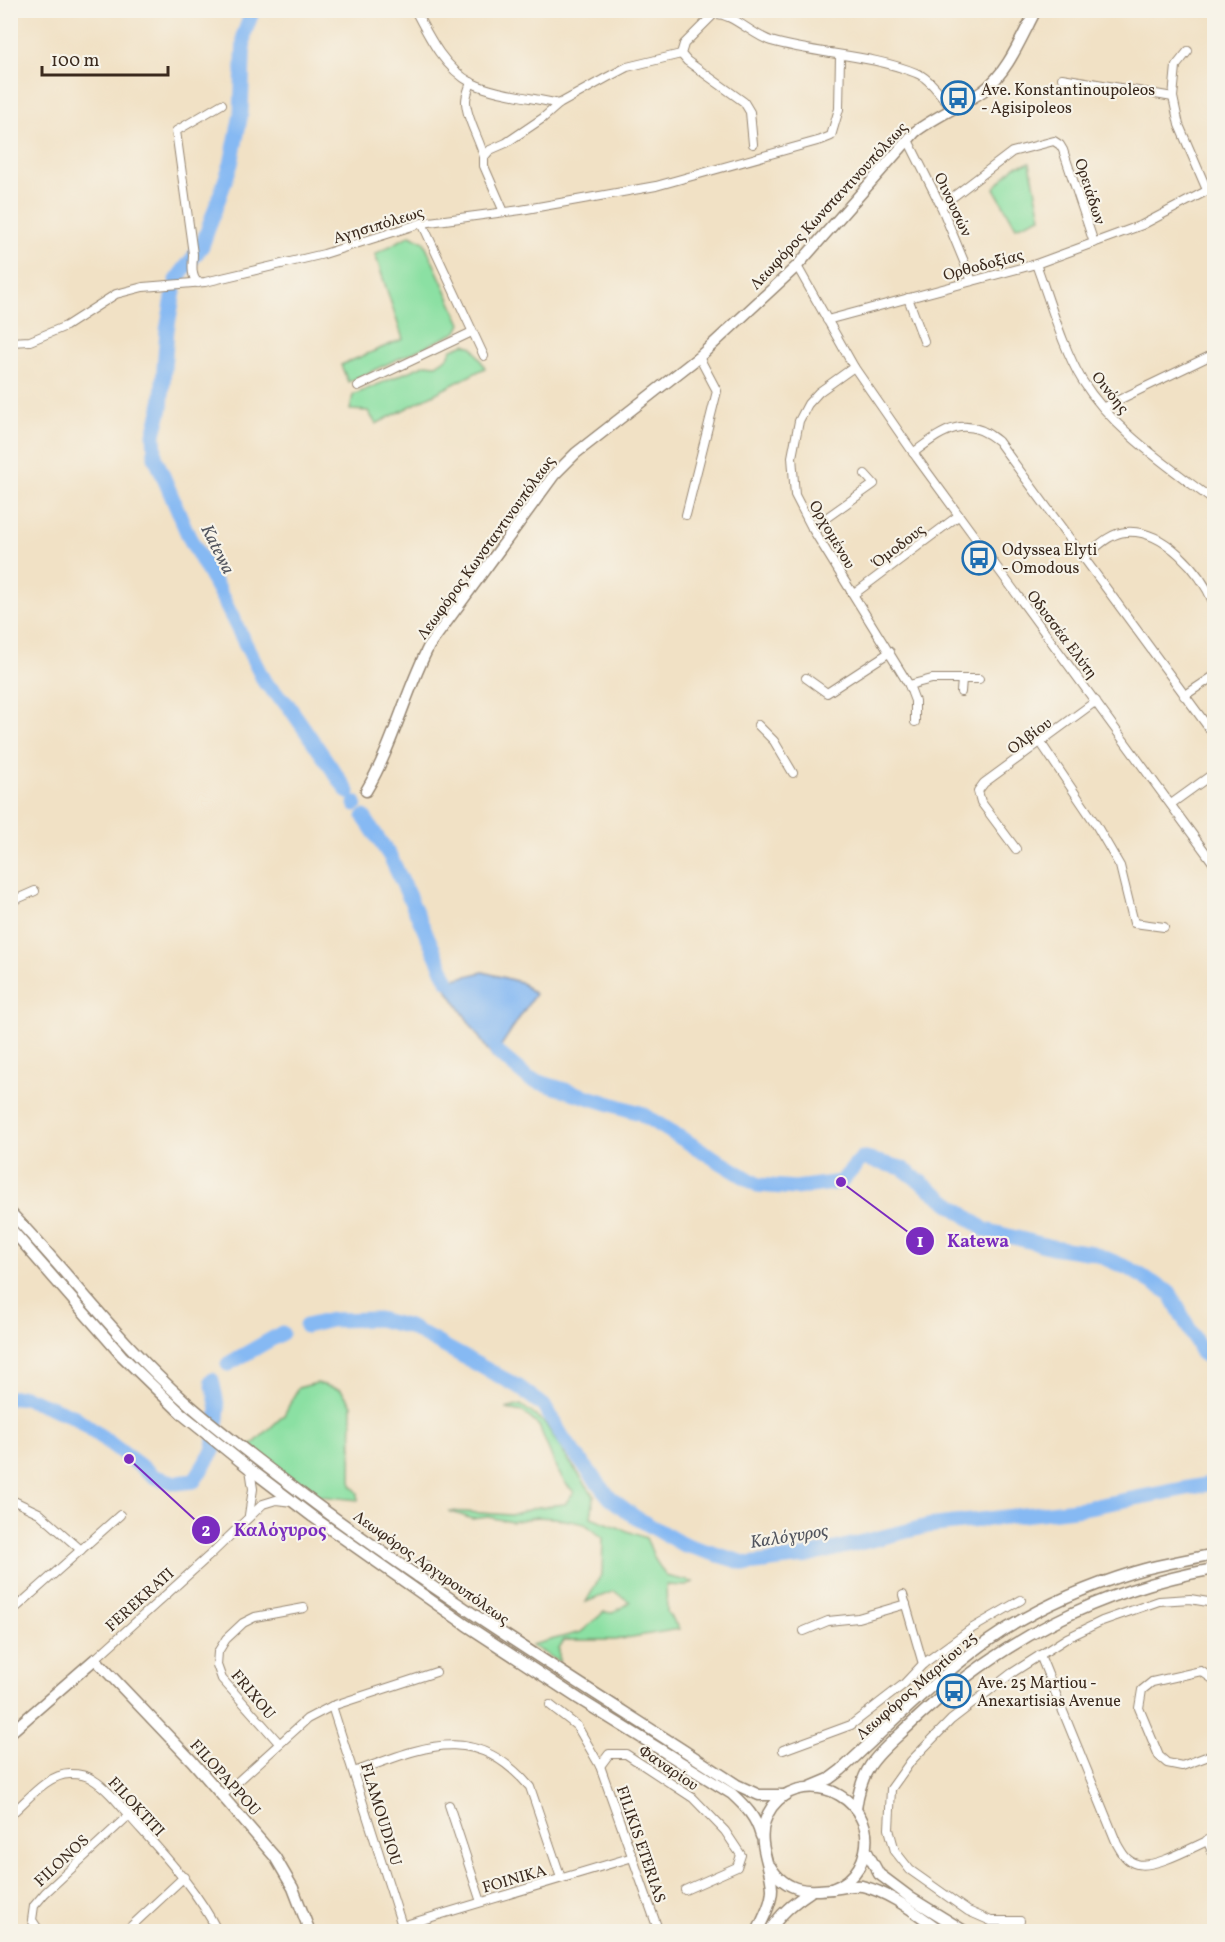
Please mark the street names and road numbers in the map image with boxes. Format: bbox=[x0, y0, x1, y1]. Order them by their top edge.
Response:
street label: Λεωφόρος Κωνσταντινουπόλεως bbox=[746, 117, 913, 295]
street label: Ορειάδων bbox=[1068, 156, 1110, 228]
street label: Οινουσών bbox=[928, 169, 977, 241]
street label: Αγησιπόλεως bbox=[331, 202, 427, 250]
street label: Ορθοδοξίας bbox=[941, 245, 1026, 287]
street label: Οινόης bbox=[1085, 367, 1133, 419]
street label: Λεωφόρος Κωνσταντινουπόλεως bbox=[412, 452, 561, 645]
street label: Ορχομένου bbox=[803, 497, 860, 574]
street label: Όμοδους bbox=[867, 519, 930, 574]
street label: Οδυσσέα Ελύτη bbox=[1021, 586, 1102, 684]
street label: Ολβίου bbox=[1003, 713, 1057, 760]
street label: Λεωφόρος Αργυρουπόλεως bbox=[348, 1506, 513, 1631]
street label: FEREKRATI bbox=[101, 1564, 180, 1637]
street label: Λεωφόρος Μαρτίου 25 bbox=[852, 1628, 983, 1745]
street label: FRIXOU bbox=[225, 1666, 280, 1725]
street label: FILOPAPPOU bbox=[184, 1735, 265, 1822]
street label: Φαναρίου bbox=[633, 1740, 703, 1797]
street label: FLAMOUDIOU bbox=[354, 1760, 406, 1869]
street label: FILOKTITI bbox=[102, 1773, 169, 1842]
street label: FILIKIS ETERIAS bbox=[610, 1783, 670, 1906]
street label: FILONOS bbox=[30, 1830, 95, 1893]
street label: FOINIKA bbox=[480, 1860, 549, 1900]

